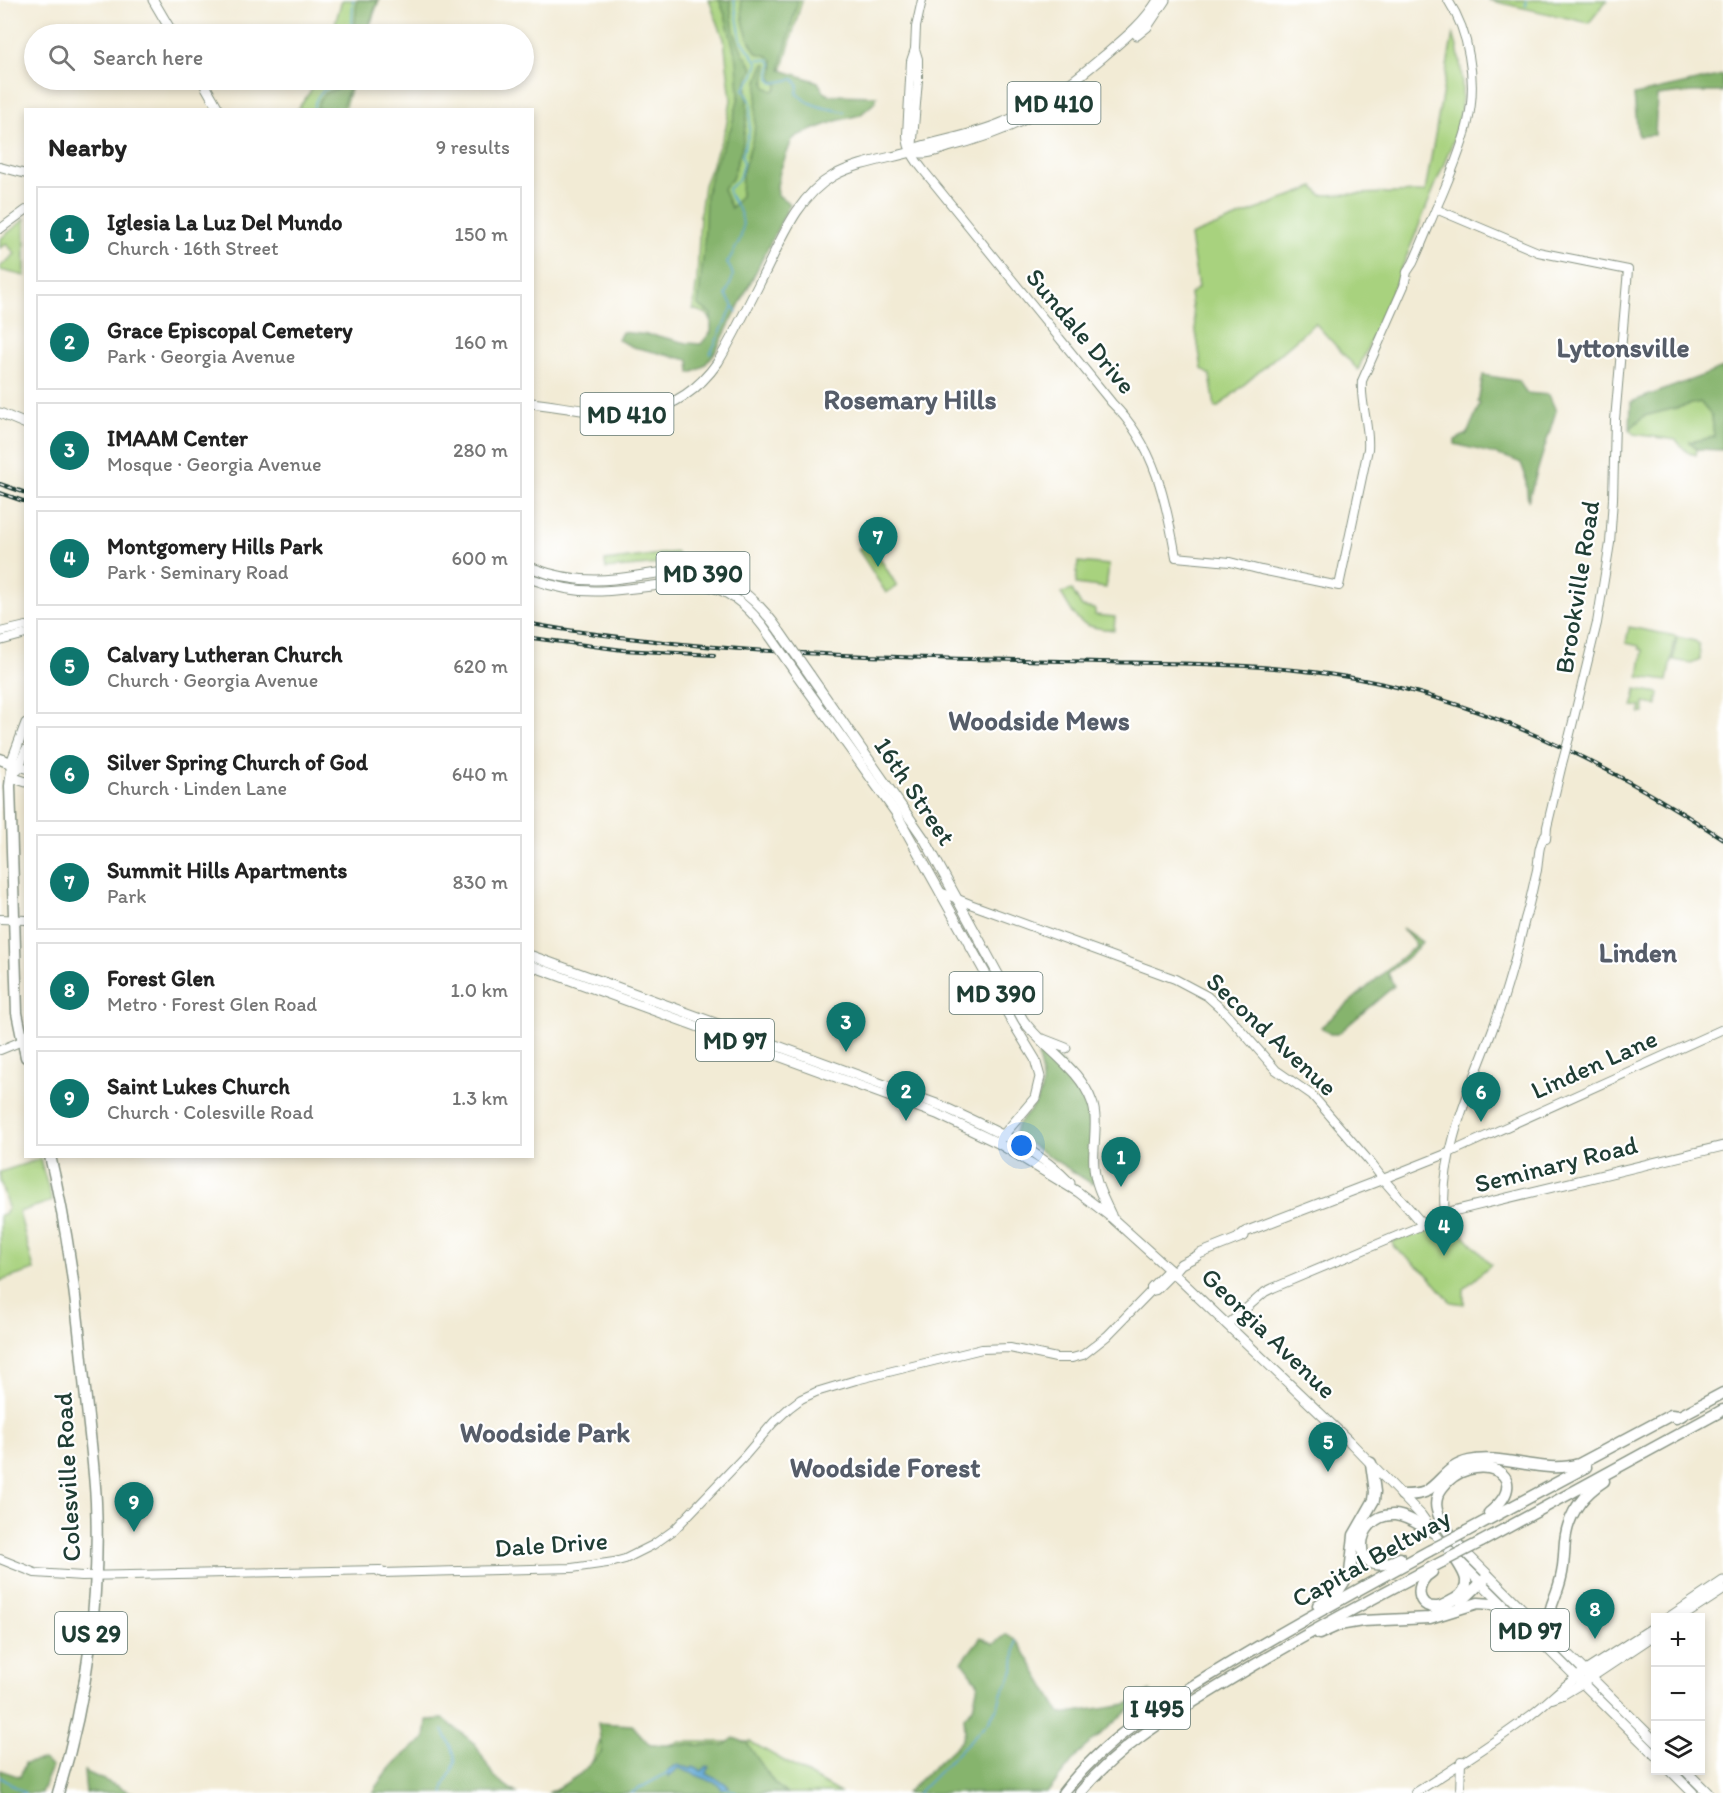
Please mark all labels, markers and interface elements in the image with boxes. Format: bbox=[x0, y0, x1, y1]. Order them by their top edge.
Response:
search box bbox=[24, 24, 534, 90]
icon: search bbox=[45, 41, 78, 74]
text: Search here bbox=[93, 44, 203, 71]
road number: MD 410 bbox=[1008, 82, 1100, 124]
text: Nearby bbox=[48, 131, 127, 163]
text: 9 results bbox=[436, 135, 510, 159]
text: Iglesia La Luz Del Mundo bbox=[107, 209, 343, 236]
text: 1 bbox=[65, 222, 74, 246]
text: 150 m bbox=[455, 222, 508, 246]
text: Church · 16th Street bbox=[107, 236, 278, 260]
street label: Sundale Drive bbox=[1019, 261, 1143, 401]
text: Grace Episcopal Cemetery bbox=[107, 317, 353, 344]
text: 2 bbox=[64, 330, 75, 354]
text: 160 m bbox=[455, 330, 508, 354]
district label: Lyttonsville bbox=[1556, 331, 1690, 364]
text: Park · Georgia Avenue bbox=[107, 344, 295, 368]
district label: Rosemary Hills bbox=[824, 383, 996, 416]
road number: MD 410 bbox=[580, 393, 674, 435]
text: IMAAM Center bbox=[107, 425, 248, 452]
text: 3 bbox=[64, 438, 75, 462]
text: 280 m bbox=[453, 438, 508, 462]
text: Mosque · Georgia Avenue bbox=[107, 452, 322, 476]
street label: Brookville Road bbox=[1548, 498, 1606, 676]
pin: 7 bbox=[858, 518, 898, 567]
text: Montgomery Hills Park bbox=[107, 533, 323, 560]
text: 4 bbox=[63, 546, 76, 570]
text: 600 m bbox=[451, 546, 508, 570]
road number: MD 390 bbox=[656, 552, 750, 594]
text: Park · Seminary Road bbox=[107, 560, 288, 584]
text: Calvary Lutheran Church bbox=[107, 641, 342, 668]
text: 5 bbox=[64, 654, 75, 678]
text: 620 m bbox=[453, 654, 508, 678]
text: Church · Georgia Avenue bbox=[107, 668, 318, 692]
district label: Woodside Mews bbox=[948, 704, 1130, 737]
street label: 16th Street bbox=[867, 731, 963, 852]
text: Silver Spring Church of God bbox=[107, 749, 368, 776]
text: 6 bbox=[64, 762, 75, 786]
text: 640 m bbox=[452, 762, 508, 786]
text: Church · Linden Lane bbox=[107, 776, 287, 800]
text: Summit Hills Apartments bbox=[107, 857, 347, 884]
text: 7 bbox=[65, 870, 74, 894]
text: 830 m bbox=[453, 870, 508, 894]
text: Park bbox=[107, 884, 146, 908]
district label: Linden bbox=[1599, 936, 1678, 969]
text: Forest Glen bbox=[107, 965, 215, 992]
street label: Second Avenue bbox=[1200, 965, 1344, 1103]
road number: MD 390 bbox=[950, 972, 1042, 1014]
text: 8 bbox=[64, 978, 75, 1002]
text: 1.0 km bbox=[451, 978, 508, 1002]
text: Metro · Forest Glen Road bbox=[107, 992, 317, 1016]
pin: 3 bbox=[826, 1002, 866, 1052]
road number: MD 97 bbox=[696, 1019, 774, 1061]
street label: Linden Lane bbox=[1526, 1022, 1662, 1106]
pin: 2 bbox=[886, 1072, 926, 1121]
pin: 6 bbox=[1462, 1072, 1500, 1122]
text: Saint Lukes Church bbox=[107, 1073, 290, 1100]
text: 9 bbox=[64, 1086, 75, 1110]
text: 1.3 km bbox=[452, 1086, 508, 1110]
text: Church · Colesville Road bbox=[107, 1100, 314, 1124]
street label: Seminary Road bbox=[1471, 1128, 1641, 1200]
your location bbox=[1007, 1131, 1036, 1160]
pin: 1 bbox=[1102, 1138, 1140, 1187]
pin: 4 bbox=[1424, 1206, 1464, 1256]
street label: Georgia Avenue bbox=[1195, 1260, 1343, 1406]
street label: Colesville Road bbox=[47, 1392, 87, 1562]
district label: Woodside Park bbox=[460, 1416, 630, 1449]
pin: 5 bbox=[1308, 1422, 1348, 1472]
district label: Woodside Forest bbox=[790, 1451, 980, 1484]
pin: 9 bbox=[114, 1482, 154, 1532]
street label: Capital Beltway bbox=[1286, 1501, 1456, 1615]
street label: Dale Drive bbox=[493, 1524, 609, 1564]
pin: 8 bbox=[1576, 1590, 1614, 1639]
road number: MD 97 bbox=[1491, 1609, 1569, 1651]
road number: US 29 bbox=[55, 1612, 127, 1654]
map controls bbox=[1651, 1613, 1705, 1775]
button: + bbox=[1651, 1613, 1705, 1667]
button: − bbox=[1651, 1667, 1705, 1721]
road number: I 495 bbox=[1124, 1687, 1190, 1729]
button: layers bbox=[1651, 1721, 1705, 1775]

